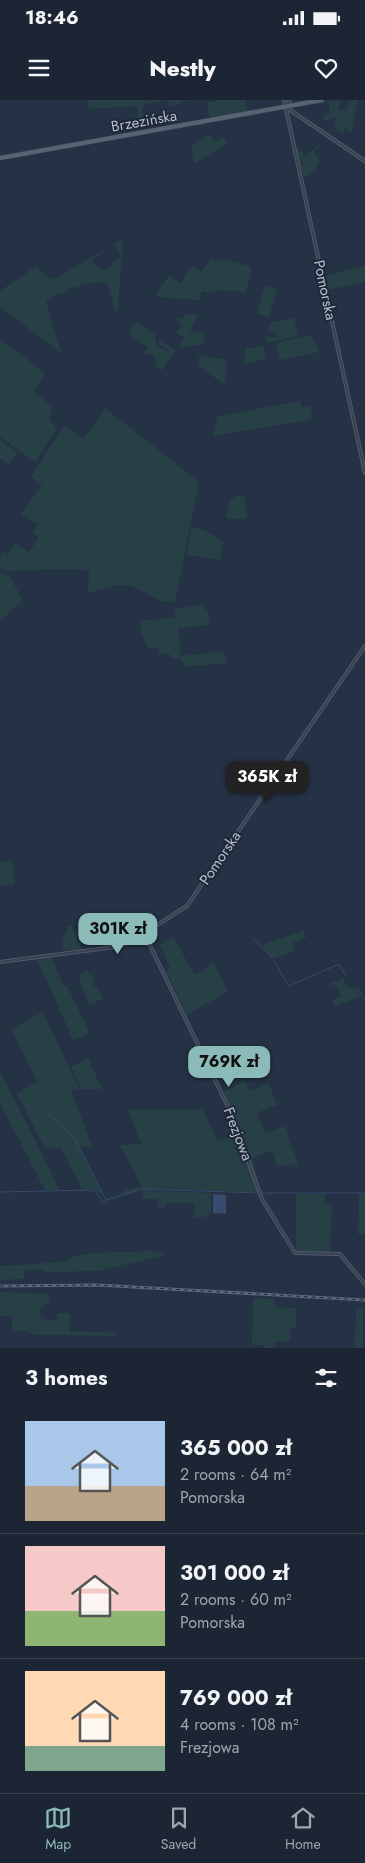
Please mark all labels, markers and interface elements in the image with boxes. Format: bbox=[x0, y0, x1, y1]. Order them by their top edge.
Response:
text: 18:46 bbox=[25, 4, 79, 31]
text: Nestly bbox=[149, 52, 216, 84]
icon: menu bbox=[25, 54, 53, 82]
icon: heart bbox=[312, 54, 340, 82]
street label: Brzezińska bbox=[109, 104, 179, 138]
street label: Pomorska bbox=[308, 258, 342, 322]
pin: 365K zł bbox=[221, 760, 313, 803]
text: 365K zł bbox=[237, 765, 297, 788]
street label: Pomorska bbox=[194, 827, 246, 889]
pin: 301K zł bbox=[72, 912, 164, 955]
text: 301K zł bbox=[89, 917, 147, 940]
pin: 769K zł bbox=[183, 1046, 275, 1088]
text: 769K zł bbox=[199, 1050, 259, 1073]
street label: Frezjowa bbox=[218, 1104, 258, 1164]
text: 3 homes bbox=[25, 1363, 108, 1393]
icon: filters bbox=[312, 1364, 340, 1392]
text: 365 000 zł bbox=[180, 1433, 292, 1463]
icon: home bbox=[65, 1441, 125, 1501]
text: 2 rooms · 64 m² bbox=[180, 1463, 291, 1486]
text: Pomorska bbox=[180, 1486, 245, 1509]
text: 301 000 zł bbox=[180, 1558, 289, 1588]
icon: home bbox=[65, 1566, 125, 1626]
text: 2 rooms · 60 m² bbox=[180, 1588, 292, 1611]
text: Pomorska bbox=[180, 1611, 245, 1634]
text: 769 000 zł bbox=[180, 1683, 292, 1713]
icon: home bbox=[65, 1691, 125, 1751]
text: 4 rooms · 108 m² bbox=[180, 1713, 299, 1736]
text: Frezjowa bbox=[180, 1736, 239, 1759]
tab: Map bbox=[44, 1804, 72, 1854]
tab: Saved bbox=[161, 1804, 196, 1854]
tab: Home bbox=[285, 1804, 321, 1854]

